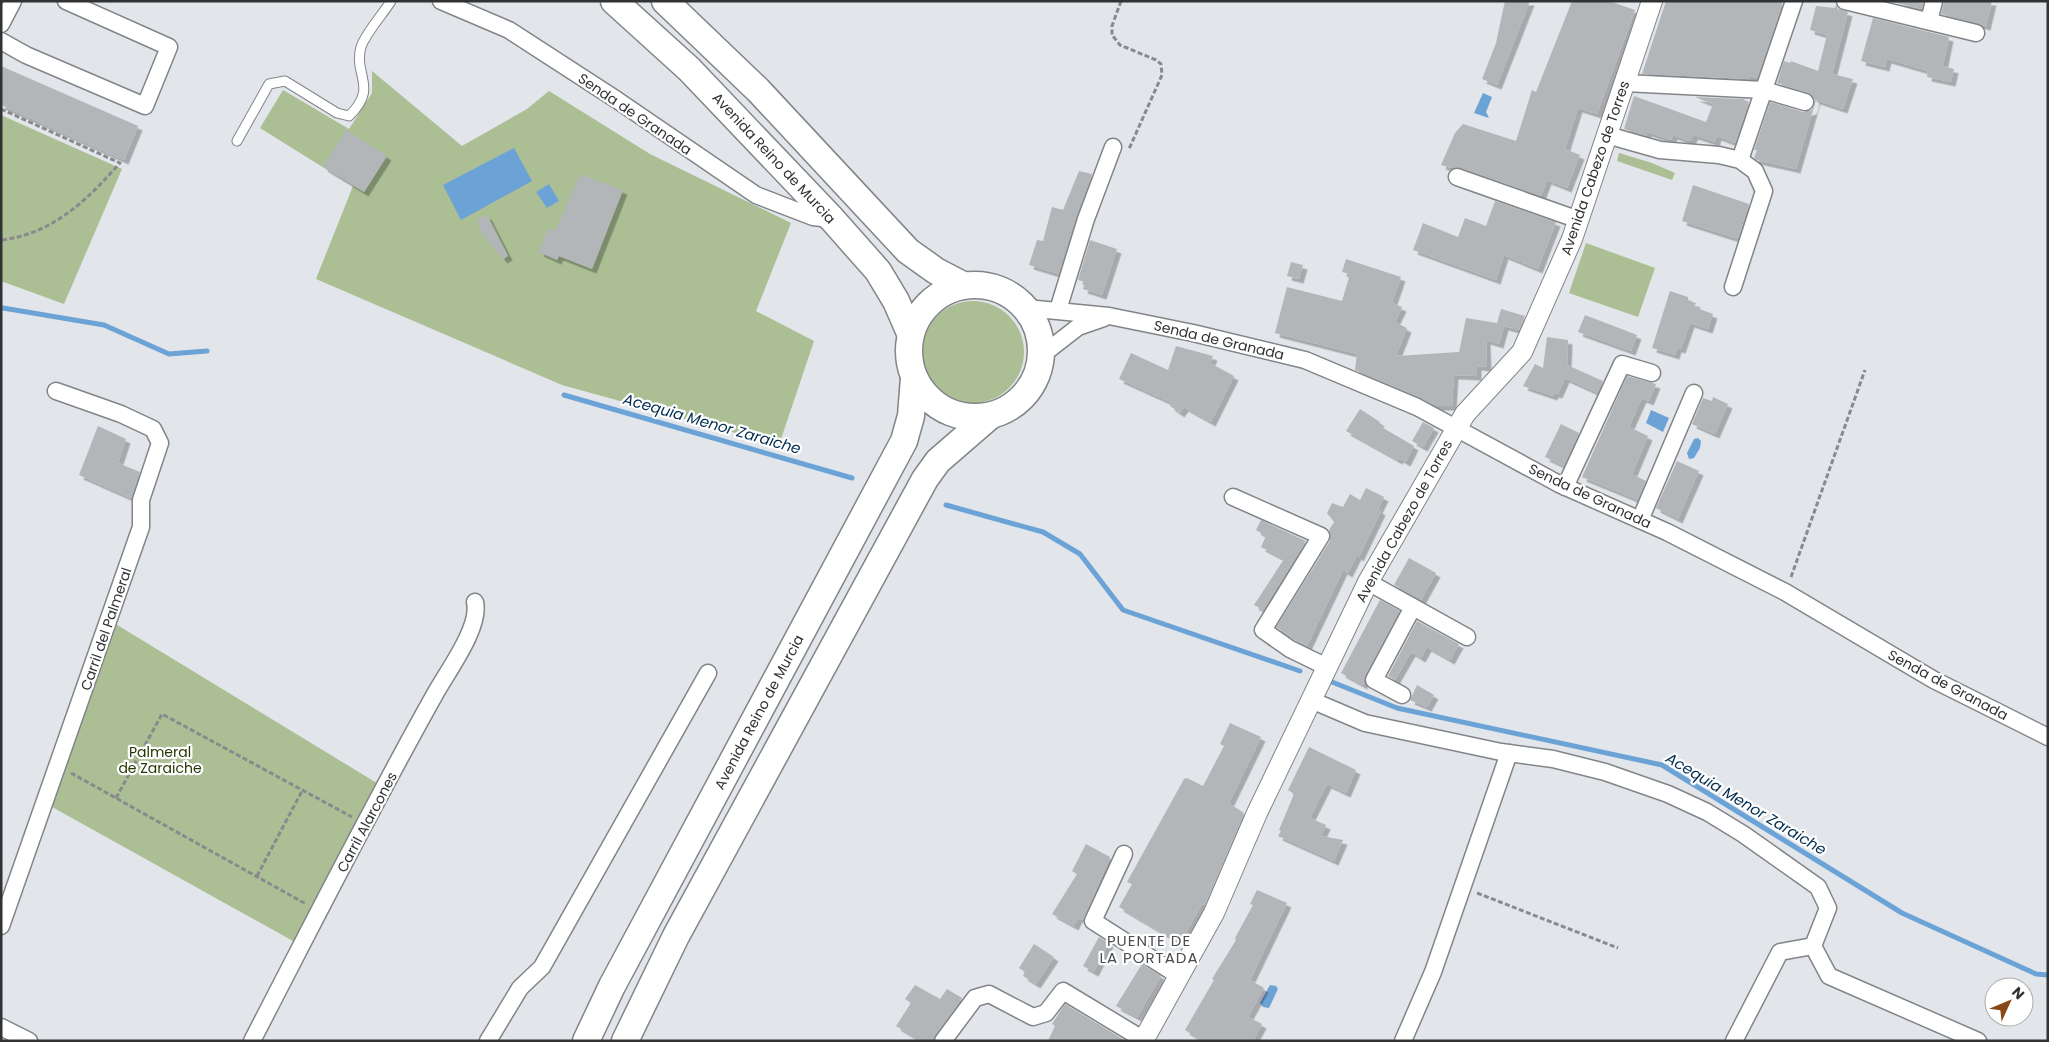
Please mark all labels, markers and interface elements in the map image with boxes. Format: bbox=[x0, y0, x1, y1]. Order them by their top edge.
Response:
street label: Senda de Granada bbox=[574, 68, 696, 160]
street label: Avenida Cabezo de Torres bbox=[1556, 78, 1634, 258]
street label: Avenida Reino de Murcia bbox=[708, 88, 840, 228]
street label: Senda de Granada bbox=[1152, 315, 1286, 365]
water label: Acequia Menor Zaraiche bbox=[620, 388, 803, 459]
street label: Avenida Cabezo de Torres bbox=[1351, 436, 1457, 606]
street label: Senda de Granada bbox=[1525, 459, 1655, 533]
street label: Carril del Palmeral bbox=[76, 565, 136, 693]
street label: Avenida Reino de Murcia bbox=[710, 631, 808, 793]
street label: Senda de Granada bbox=[1884, 645, 2012, 725]
park label: Palmeral de Zaraiche bbox=[118, 742, 202, 778]
water label: Acequia Menor Zaraiche bbox=[1661, 747, 1830, 860]
street label: Carril Alarcones bbox=[332, 768, 402, 876]
district label: PUENTE DE LA PORTADA bbox=[1099, 930, 1199, 968]
north arrow bbox=[1984, 977, 2034, 1027]
text: N bbox=[2008, 982, 2029, 1004]

